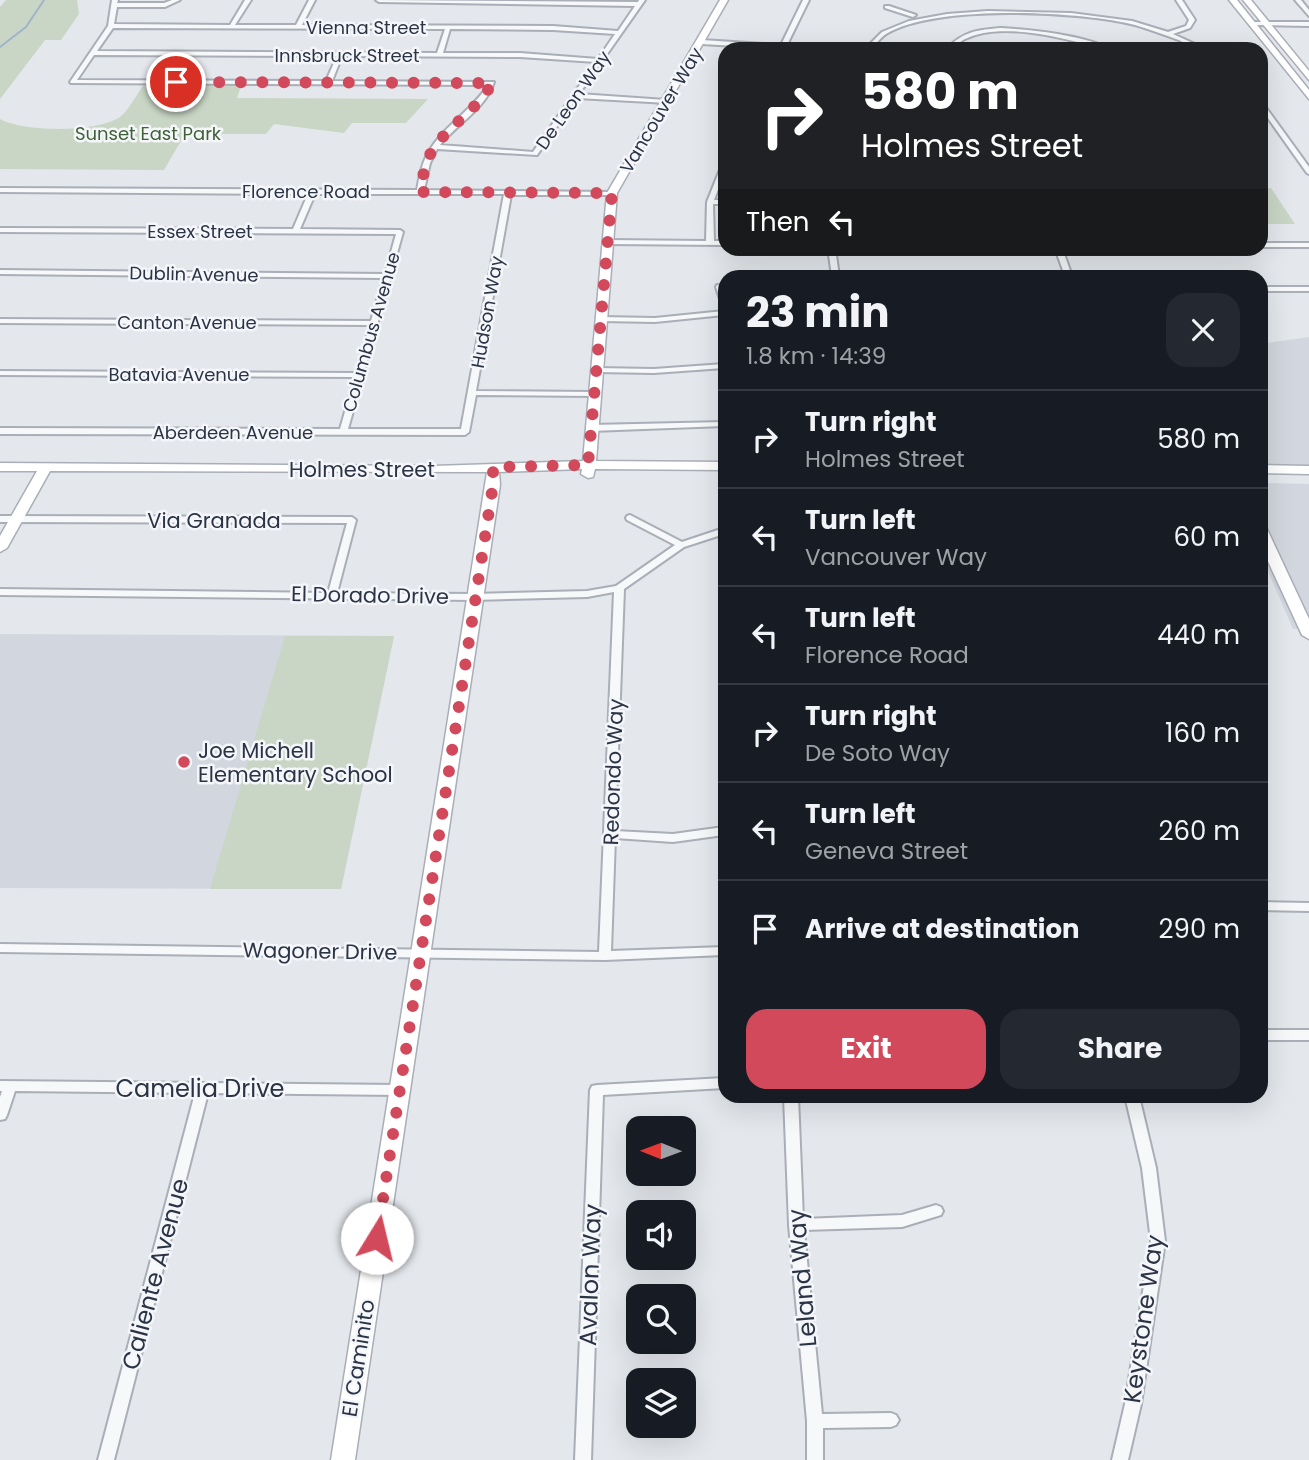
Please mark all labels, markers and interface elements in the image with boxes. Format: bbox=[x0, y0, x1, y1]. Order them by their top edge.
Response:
street label: Vienna Street bbox=[306, 15, 426, 40]
street label: Vancouver Way bbox=[614, 42, 708, 178]
street label: Innsbruck Street bbox=[275, 43, 419, 68]
street label: De Leon Way bbox=[530, 46, 616, 154]
pin bbox=[146, 52, 206, 112]
text: 580 m bbox=[861, 58, 1019, 126]
icon: arrive bbox=[157, 63, 195, 101]
icon: right bbox=[746, 70, 837, 161]
park label: Sunset East Park bbox=[75, 121, 222, 146]
text: Holmes Street bbox=[861, 123, 1083, 168]
street label: Florence Road bbox=[242, 179, 370, 204]
icon: left bbox=[823, 203, 861, 241]
text: Then bbox=[746, 204, 809, 240]
street label: Essex Street bbox=[147, 219, 253, 244]
street label: Columbus Avenue bbox=[336, 249, 406, 415]
street label: Hudson Way bbox=[465, 254, 509, 370]
street label: Dublin Avenue bbox=[129, 260, 259, 288]
text: 23 min bbox=[746, 283, 889, 342]
button: close bbox=[1166, 293, 1240, 367]
street label: Canton Avenue bbox=[117, 310, 257, 335]
text: 1.8 km · 14:39 bbox=[746, 340, 886, 372]
street label: Batavia Avenue bbox=[108, 362, 250, 387]
text: Turn right bbox=[805, 404, 937, 440]
street label: Aberdeen Avenue bbox=[153, 420, 313, 445]
icon: right bbox=[746, 420, 784, 458]
text: 580 m bbox=[1157, 421, 1240, 457]
text: Holmes Street bbox=[805, 443, 965, 475]
street label: Holmes Street bbox=[289, 455, 435, 484]
text: Turn left bbox=[805, 502, 916, 538]
street label: Via Granada bbox=[147, 506, 281, 535]
icon: left bbox=[746, 518, 784, 556]
text: 60 m bbox=[1173, 519, 1240, 555]
text: Vancouver Way bbox=[805, 541, 987, 573]
street label: El Dorado Drive bbox=[291, 579, 449, 611]
text: Turn left bbox=[805, 600, 916, 636]
icon: left bbox=[746, 616, 784, 654]
text: 440 m bbox=[1157, 617, 1240, 653]
text: Florence Road bbox=[805, 639, 969, 671]
street label: Redondo Way bbox=[596, 698, 630, 846]
text: Turn right bbox=[805, 698, 937, 734]
icon: right bbox=[746, 714, 784, 752]
text: 160 m bbox=[1165, 715, 1240, 751]
place label: Joe Michell Elementary School bbox=[198, 736, 393, 789]
text: De Soto Way bbox=[805, 737, 950, 769]
marker: Joe Michell Elementary School bbox=[176, 754, 192, 770]
text: Turn left bbox=[805, 796, 916, 832]
icon: left bbox=[746, 812, 784, 850]
text: 260 m bbox=[1158, 813, 1240, 849]
text: Geneva Street bbox=[805, 835, 968, 867]
icon: arrive bbox=[746, 910, 784, 948]
text: Arrive at destination bbox=[805, 911, 1080, 947]
text: 290 m bbox=[1159, 911, 1240, 947]
street label: Wagoner Drive bbox=[242, 935, 398, 967]
button: Exit bbox=[746, 1009, 986, 1089]
button: Share bbox=[1000, 1009, 1240, 1089]
street label: Camelia Drive bbox=[116, 1072, 284, 1105]
north arrow bbox=[626, 1116, 696, 1186]
map controls bbox=[626, 1116, 696, 1438]
street label: Caliente Avenue bbox=[114, 1175, 196, 1373]
button: sound bbox=[626, 1200, 696, 1270]
position arrow bbox=[340, 1201, 414, 1275]
street label: Avalon Way bbox=[571, 1203, 609, 1347]
street label: Leland Way bbox=[779, 1207, 824, 1348]
street label: Keystone Way bbox=[1115, 1232, 1171, 1405]
button: search bbox=[626, 1284, 696, 1354]
street label: El Caminito bbox=[334, 1297, 382, 1419]
button: layers bbox=[626, 1368, 696, 1438]

